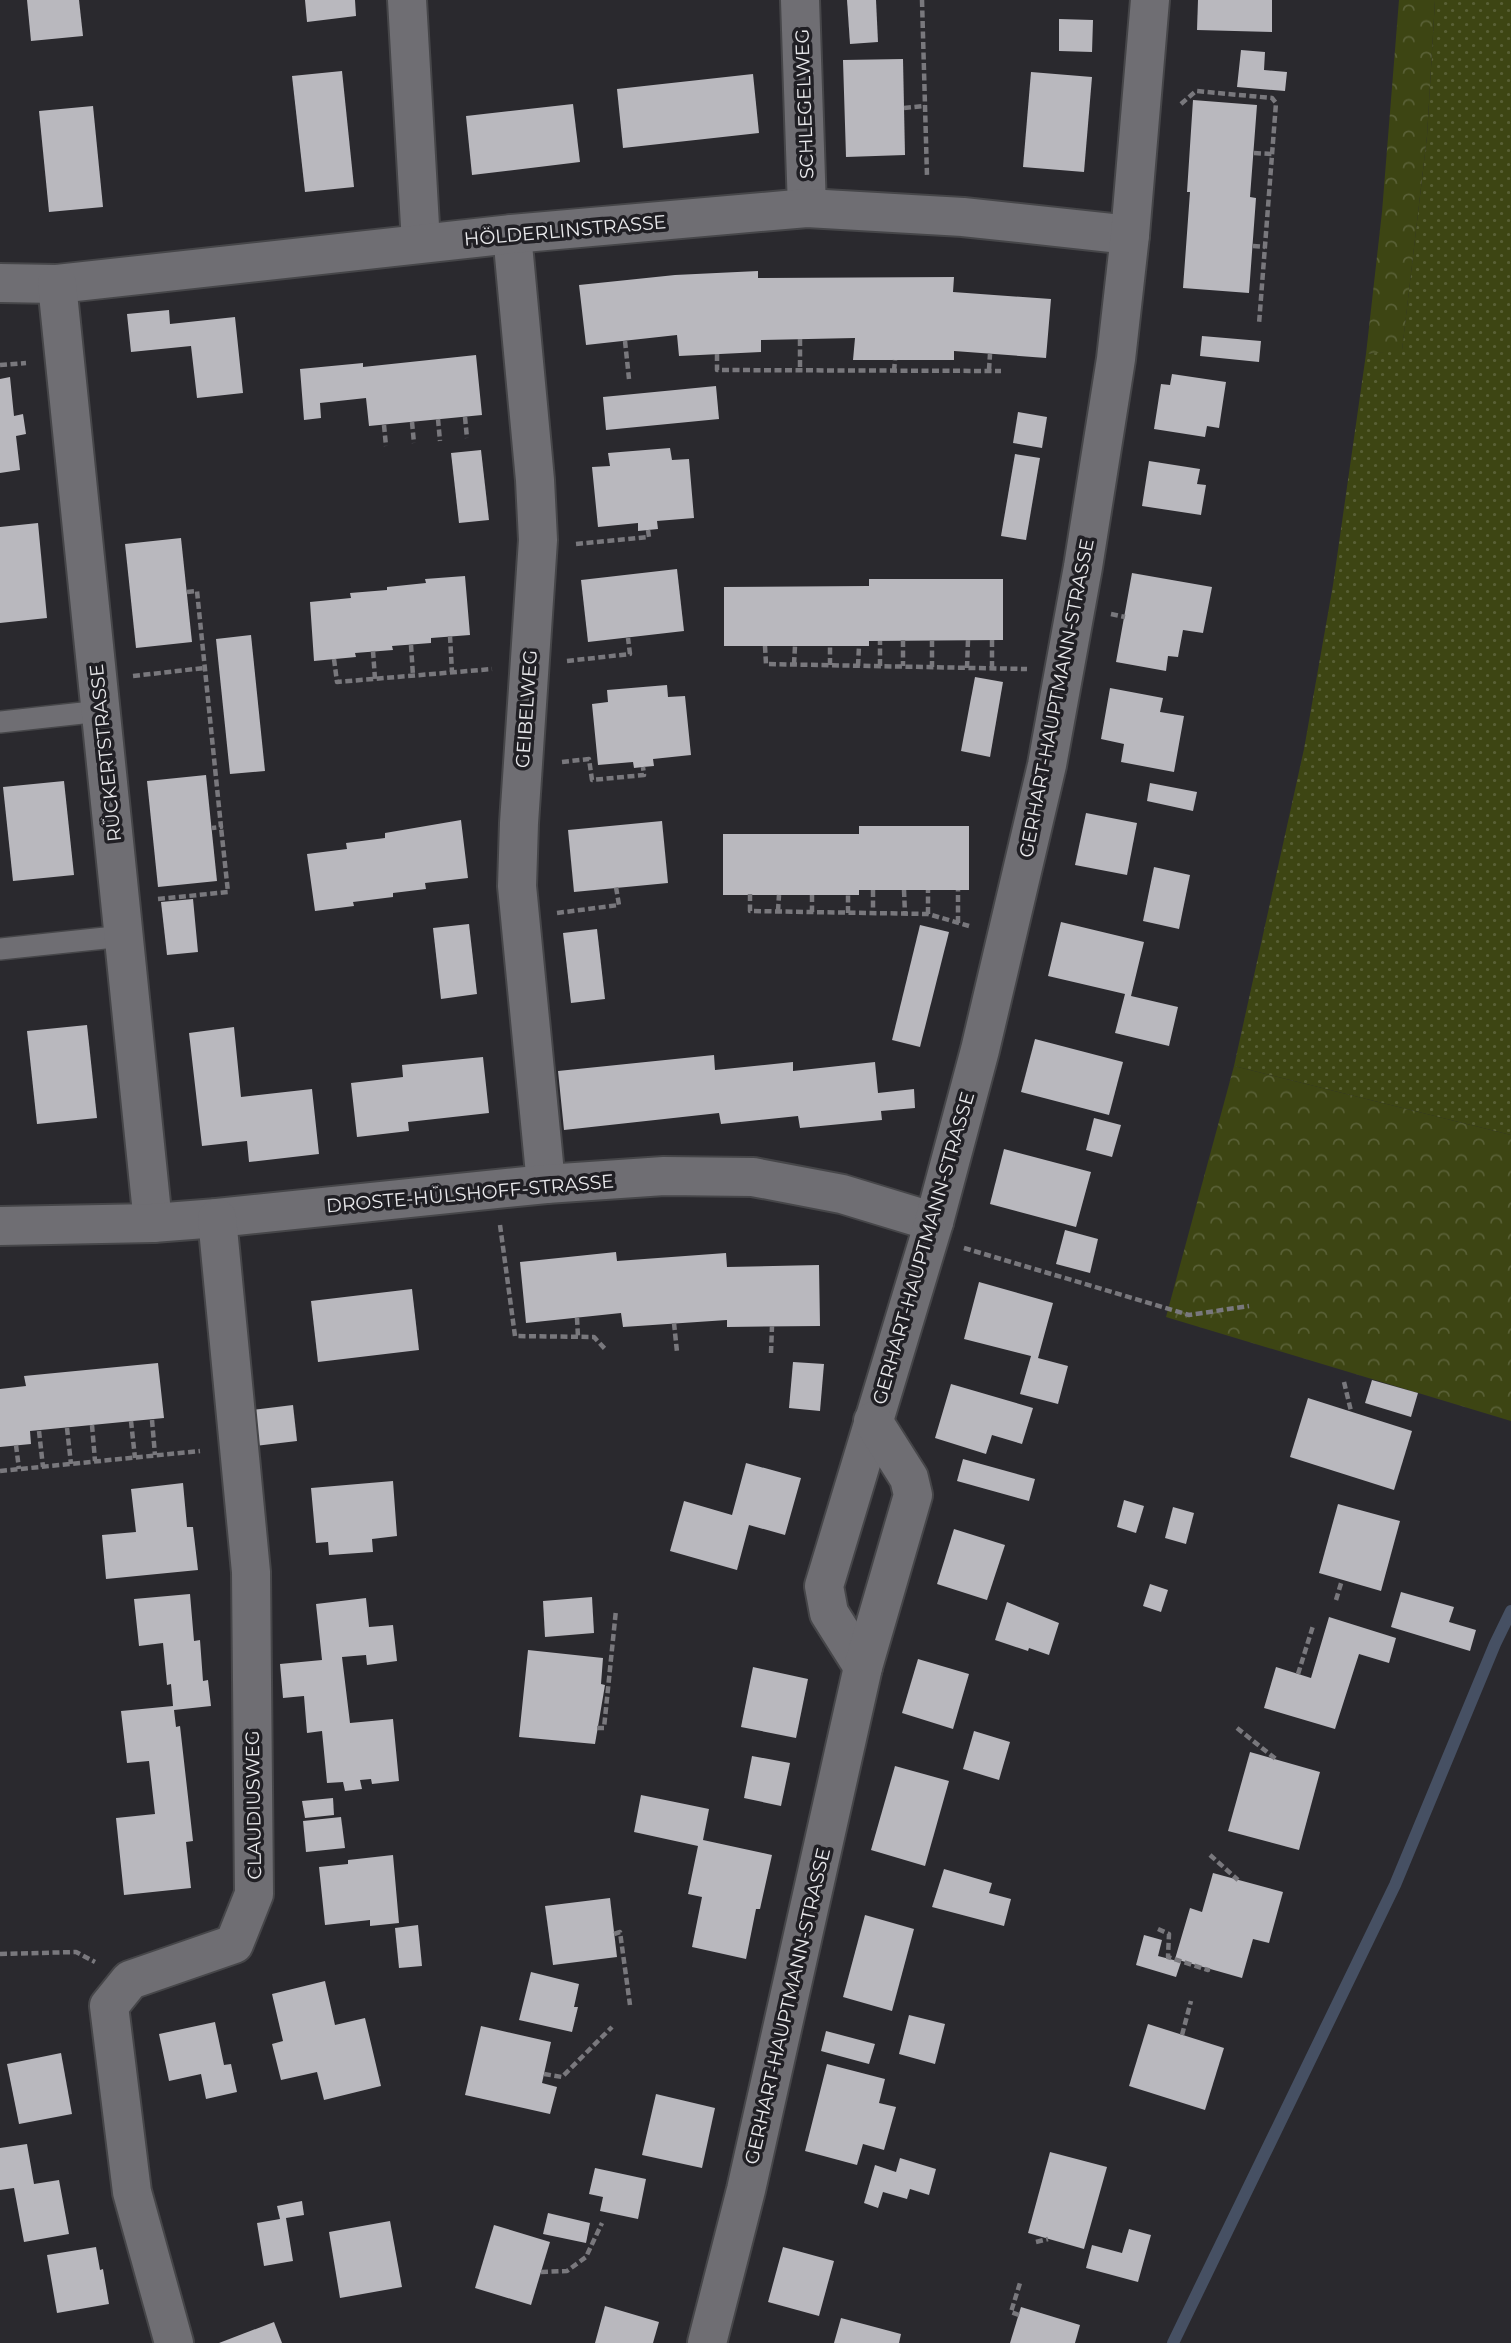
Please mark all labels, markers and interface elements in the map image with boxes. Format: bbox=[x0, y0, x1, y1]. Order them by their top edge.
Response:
street label: SCHLEGELWEG bbox=[790, 29, 819, 179]
street label: HÖLDERLINSTRASSE bbox=[463, 210, 667, 251]
street label: GERHART-HAUPTMANN-STRASSE bbox=[1014, 537, 1099, 860]
street label: GEIBELWEG bbox=[511, 649, 542, 769]
street label: RÜCKERTSTRASSE bbox=[85, 663, 126, 843]
street label: GERHART-HAUPTMANN-STRASSE bbox=[868, 1089, 979, 1407]
street label: DROSTE-HÜLSHOFF-STRASSE bbox=[325, 1169, 615, 1218]
street label: CLAUDIUSWEG bbox=[241, 1730, 266, 1880]
street label: GERHART-HAUPTMANN-STRASSE bbox=[740, 1845, 835, 2167]

